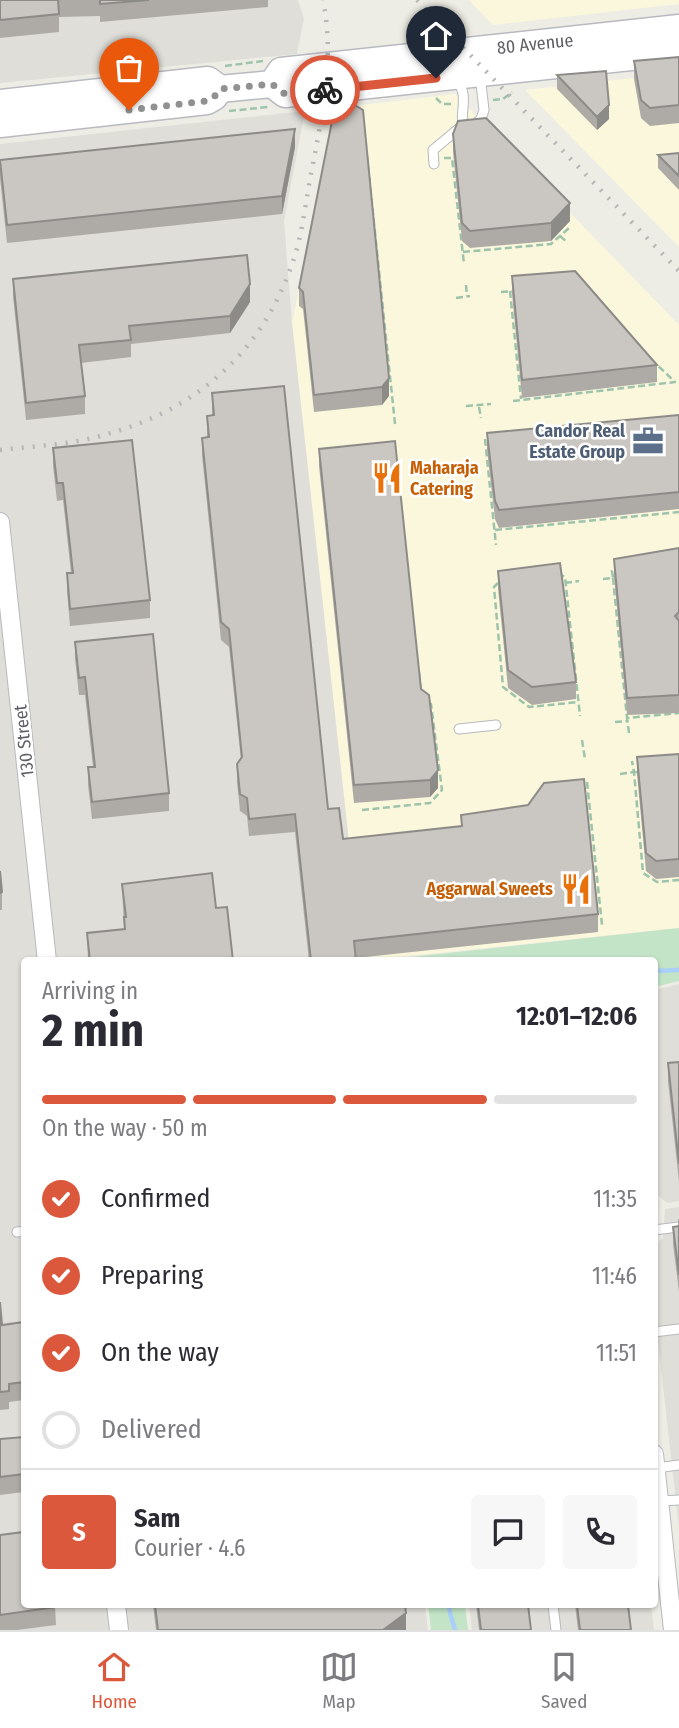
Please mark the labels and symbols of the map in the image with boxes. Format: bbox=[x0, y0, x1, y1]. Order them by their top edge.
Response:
pin bbox=[406, 6, 466, 78]
street label: 80 Avenue bbox=[496, 29, 574, 59]
pin bbox=[99, 38, 159, 110]
courier bbox=[290, 55, 360, 125]
place label: Candor Real Estate Group bbox=[529, 420, 625, 463]
office icon: Candor Real Estate Group bbox=[631, 424, 665, 458]
place label: Maharaja Catering bbox=[410, 457, 479, 500]
restaurant icon: Maharaja Catering bbox=[370, 461, 404, 495]
street label: 130 Street bbox=[9, 703, 39, 778]
restaurant icon: Aggarwal Sweets bbox=[559, 872, 593, 906]
place label: Aggarwal Sweets bbox=[426, 878, 553, 900]

